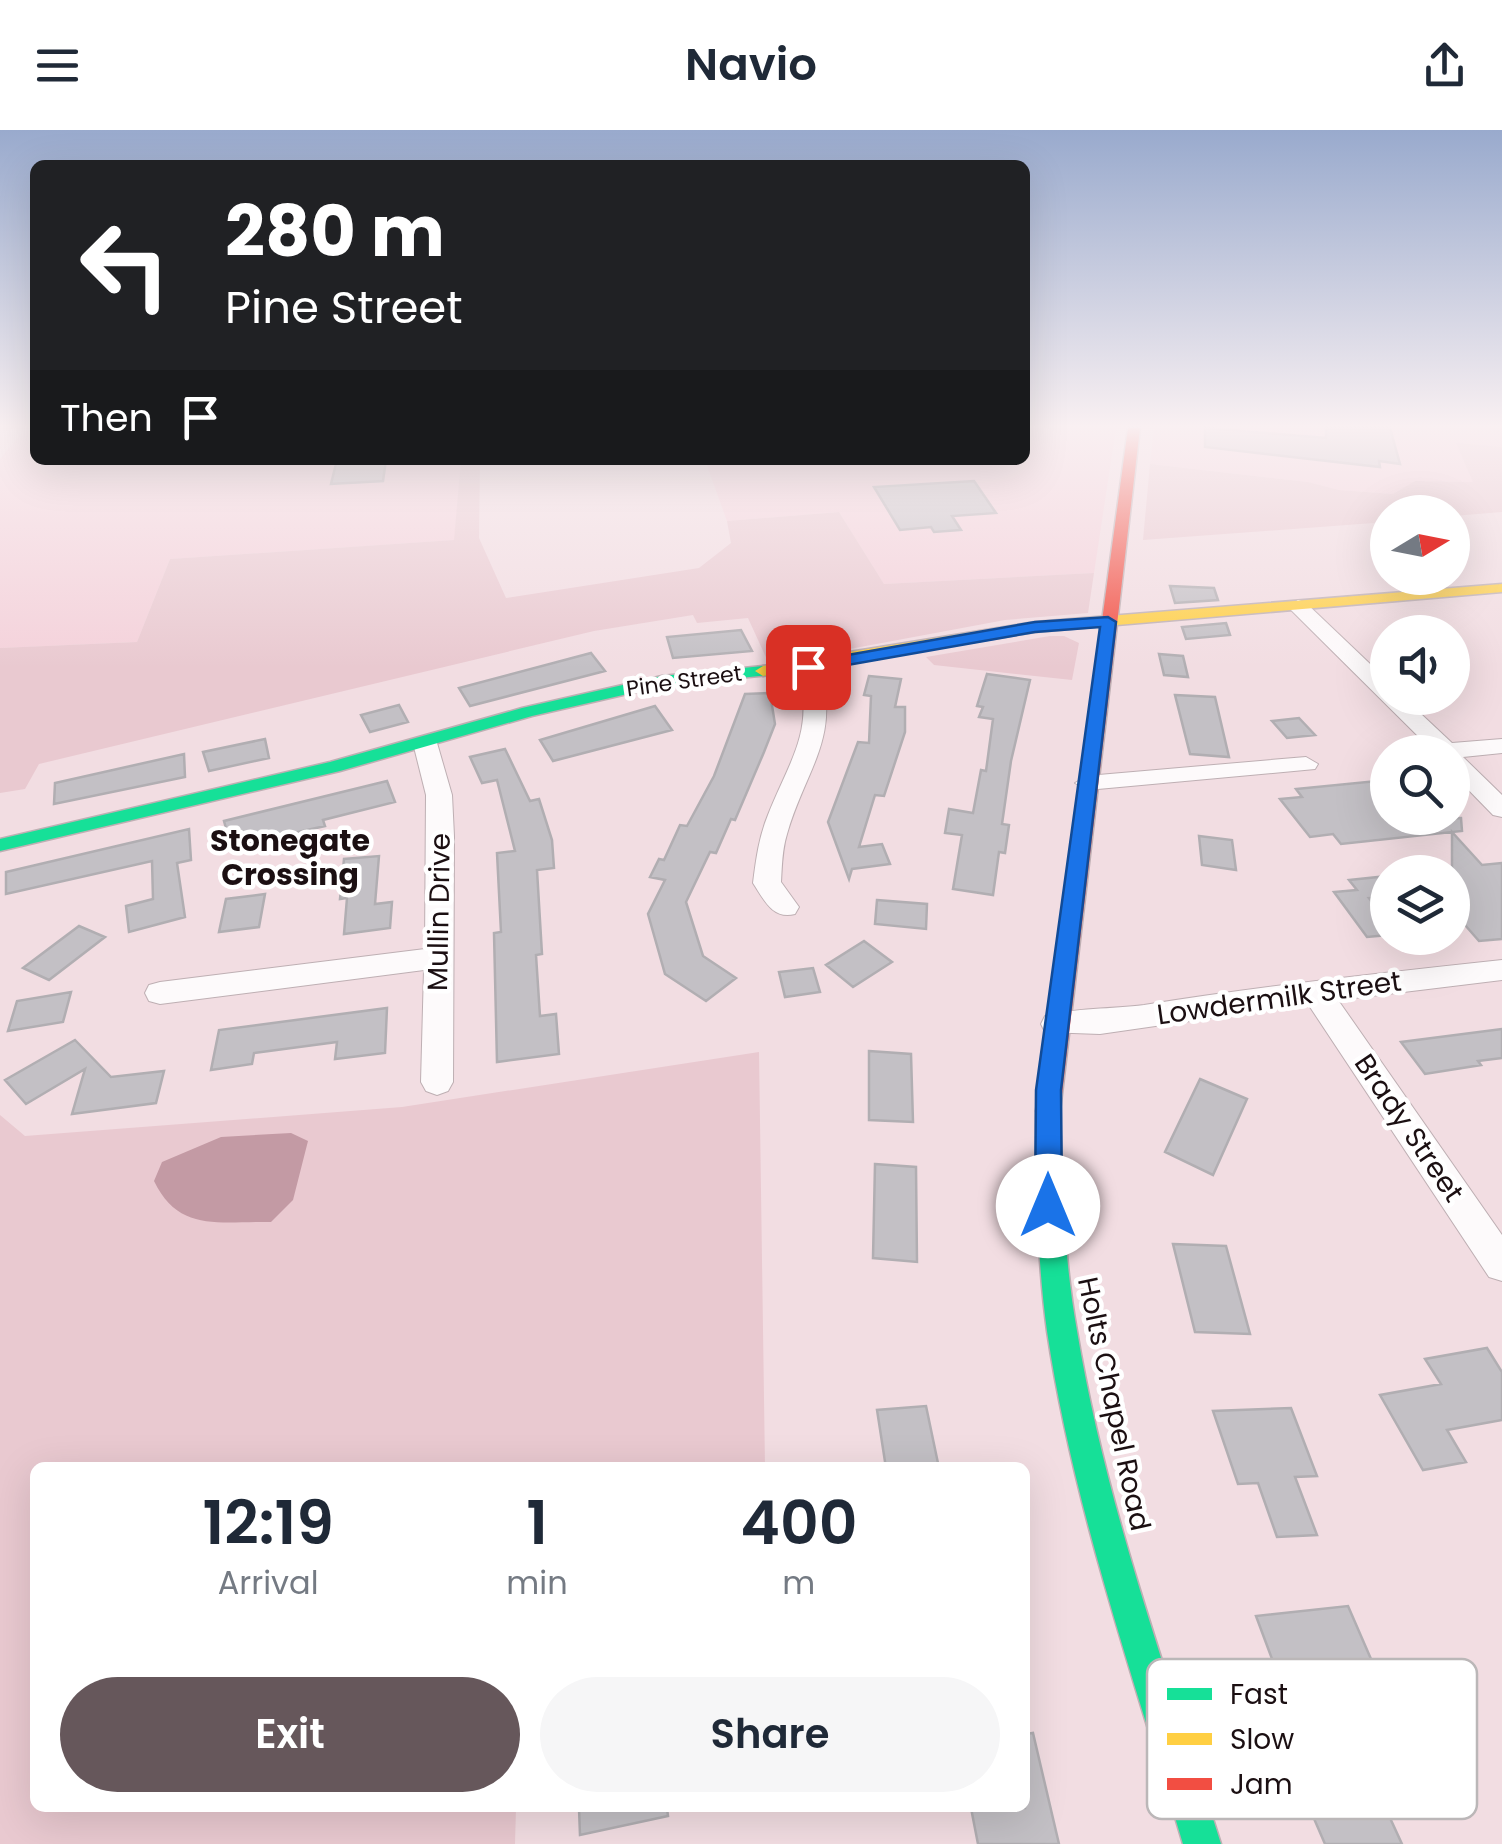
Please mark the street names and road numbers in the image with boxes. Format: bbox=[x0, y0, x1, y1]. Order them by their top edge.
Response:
street label: Pine Street bbox=[624, 658, 744, 704]
street label: Mullin Drive bbox=[418, 833, 460, 991]
street label: Lowdermilk Street bbox=[1154, 962, 1404, 1034]
street label: Brady Street bbox=[1345, 1046, 1473, 1210]
street label: Holts Chapel Road bbox=[1068, 1274, 1160, 1534]

